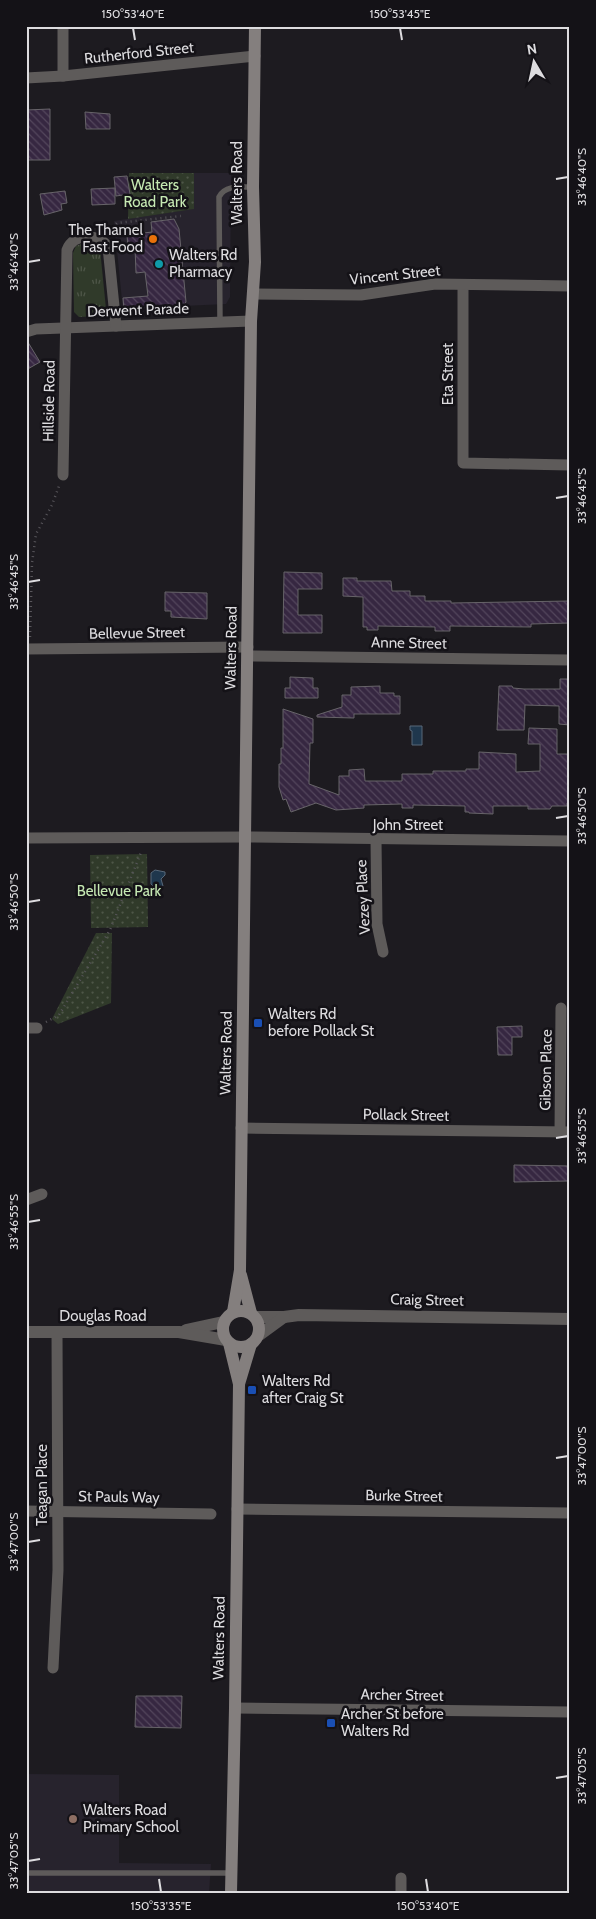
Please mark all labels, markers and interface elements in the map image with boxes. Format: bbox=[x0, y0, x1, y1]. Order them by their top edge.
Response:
text: 150°53'40"E bbox=[102, 6, 165, 21]
text: 150°53'45"E bbox=[369, 6, 431, 21]
street label: Rutherford Street bbox=[83, 38, 195, 68]
north arrow bbox=[508, 38, 558, 88]
text: N bbox=[526, 39, 538, 59]
street label: Walters Road bbox=[228, 141, 246, 225]
text: 33°46'40"S bbox=[574, 148, 589, 206]
park label: Walters Road Park bbox=[124, 176, 187, 211]
place label: The Thamel Fast Food bbox=[68, 221, 143, 256]
text: 33°46'40"S bbox=[6, 233, 21, 291]
marker: The Thamel Fast Food bbox=[147, 233, 159, 245]
place label: Walters Rd Pharmacy bbox=[169, 246, 237, 281]
marker: Walters Rd Pharmacy bbox=[153, 258, 165, 270]
street label: Vincent Street bbox=[349, 261, 441, 289]
street label: Derwent Parade bbox=[87, 299, 190, 321]
street label: Eta Street bbox=[439, 343, 457, 405]
street label: Hillside Road bbox=[39, 360, 59, 442]
text: 33°46'45"S bbox=[574, 468, 589, 524]
text: 33°46'45"S bbox=[6, 554, 21, 610]
street label: Walters Road bbox=[221, 606, 241, 690]
street label: Bellevue Street bbox=[89, 623, 185, 643]
street label: Anne Street bbox=[371, 633, 447, 653]
text: 33°46'50"S bbox=[574, 787, 589, 845]
street label: John Street bbox=[372, 816, 443, 834]
street label: Vezey Place bbox=[352, 859, 374, 935]
text: 33°46'50"S bbox=[6, 873, 21, 931]
park label: Bellevue Park bbox=[77, 882, 162, 900]
place label: Walters Rd before Pollack St bbox=[268, 1005, 374, 1040]
street label: Walters Road bbox=[216, 1011, 236, 1095]
marker: Walters Rd before Pollack St bbox=[252, 1017, 264, 1029]
street label: Gibson Place bbox=[536, 1029, 556, 1111]
street label: Pollack Street bbox=[363, 1105, 449, 1125]
text: 33°46'55"S bbox=[574, 1108, 589, 1164]
text: 33°46'55"S bbox=[6, 1194, 21, 1250]
street label: Craig Street bbox=[390, 1290, 464, 1310]
street label: Douglas Road bbox=[59, 1307, 147, 1325]
place label: Walters Rd after Craig St bbox=[262, 1372, 343, 1407]
marker: Walters Rd after Craig St bbox=[246, 1384, 258, 1396]
text: 33°47'00"S bbox=[574, 1427, 589, 1485]
street label: Teagan Place bbox=[33, 1444, 51, 1526]
street label: Burke Street bbox=[365, 1486, 443, 1506]
street label: St Pauls Way bbox=[78, 1487, 160, 1507]
text: 33°47'00"S bbox=[6, 1513, 21, 1571]
street label: Walters Road bbox=[209, 1596, 229, 1680]
street label: Archer Street bbox=[360, 1685, 444, 1705]
place label: Archer St before Walters Rd bbox=[341, 1705, 444, 1740]
marker: Archer St before Walters Rd bbox=[325, 1717, 337, 1729]
text: 33°47'05"S bbox=[574, 1748, 589, 1804]
place label: Walters Road Primary School bbox=[83, 1801, 180, 1836]
marker: Walters Road Primary School bbox=[67, 1813, 79, 1825]
text: 33°47'05"S bbox=[6, 1833, 21, 1889]
text: 150°53'35"E bbox=[131, 1898, 192, 1913]
text: 150°53'40"E bbox=[397, 1898, 460, 1913]

